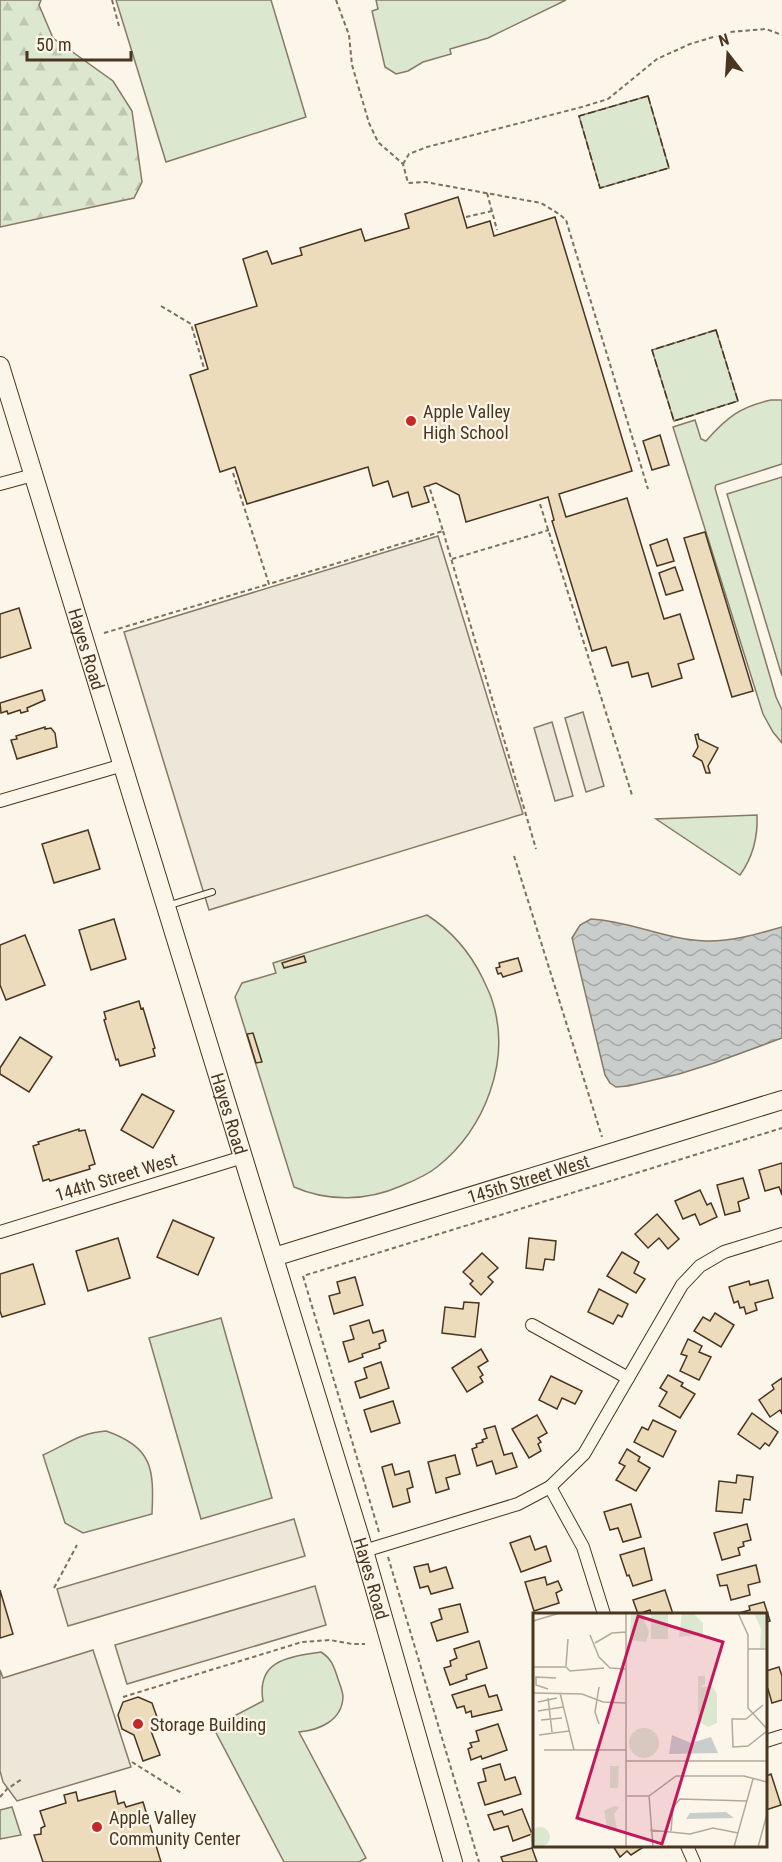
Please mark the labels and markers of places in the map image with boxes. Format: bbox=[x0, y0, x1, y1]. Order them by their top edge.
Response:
place label: Apple Valley High School bbox=[423, 401, 511, 443]
marker: Apple Valley High School bbox=[404, 414, 418, 428]
place label: Storage Building bbox=[150, 1714, 266, 1735]
marker: Storage Building bbox=[131, 1717, 145, 1731]
place label: Apple Valley Community Center bbox=[109, 1807, 241, 1849]
marker: Apple Valley Community Center bbox=[90, 1820, 104, 1834]

